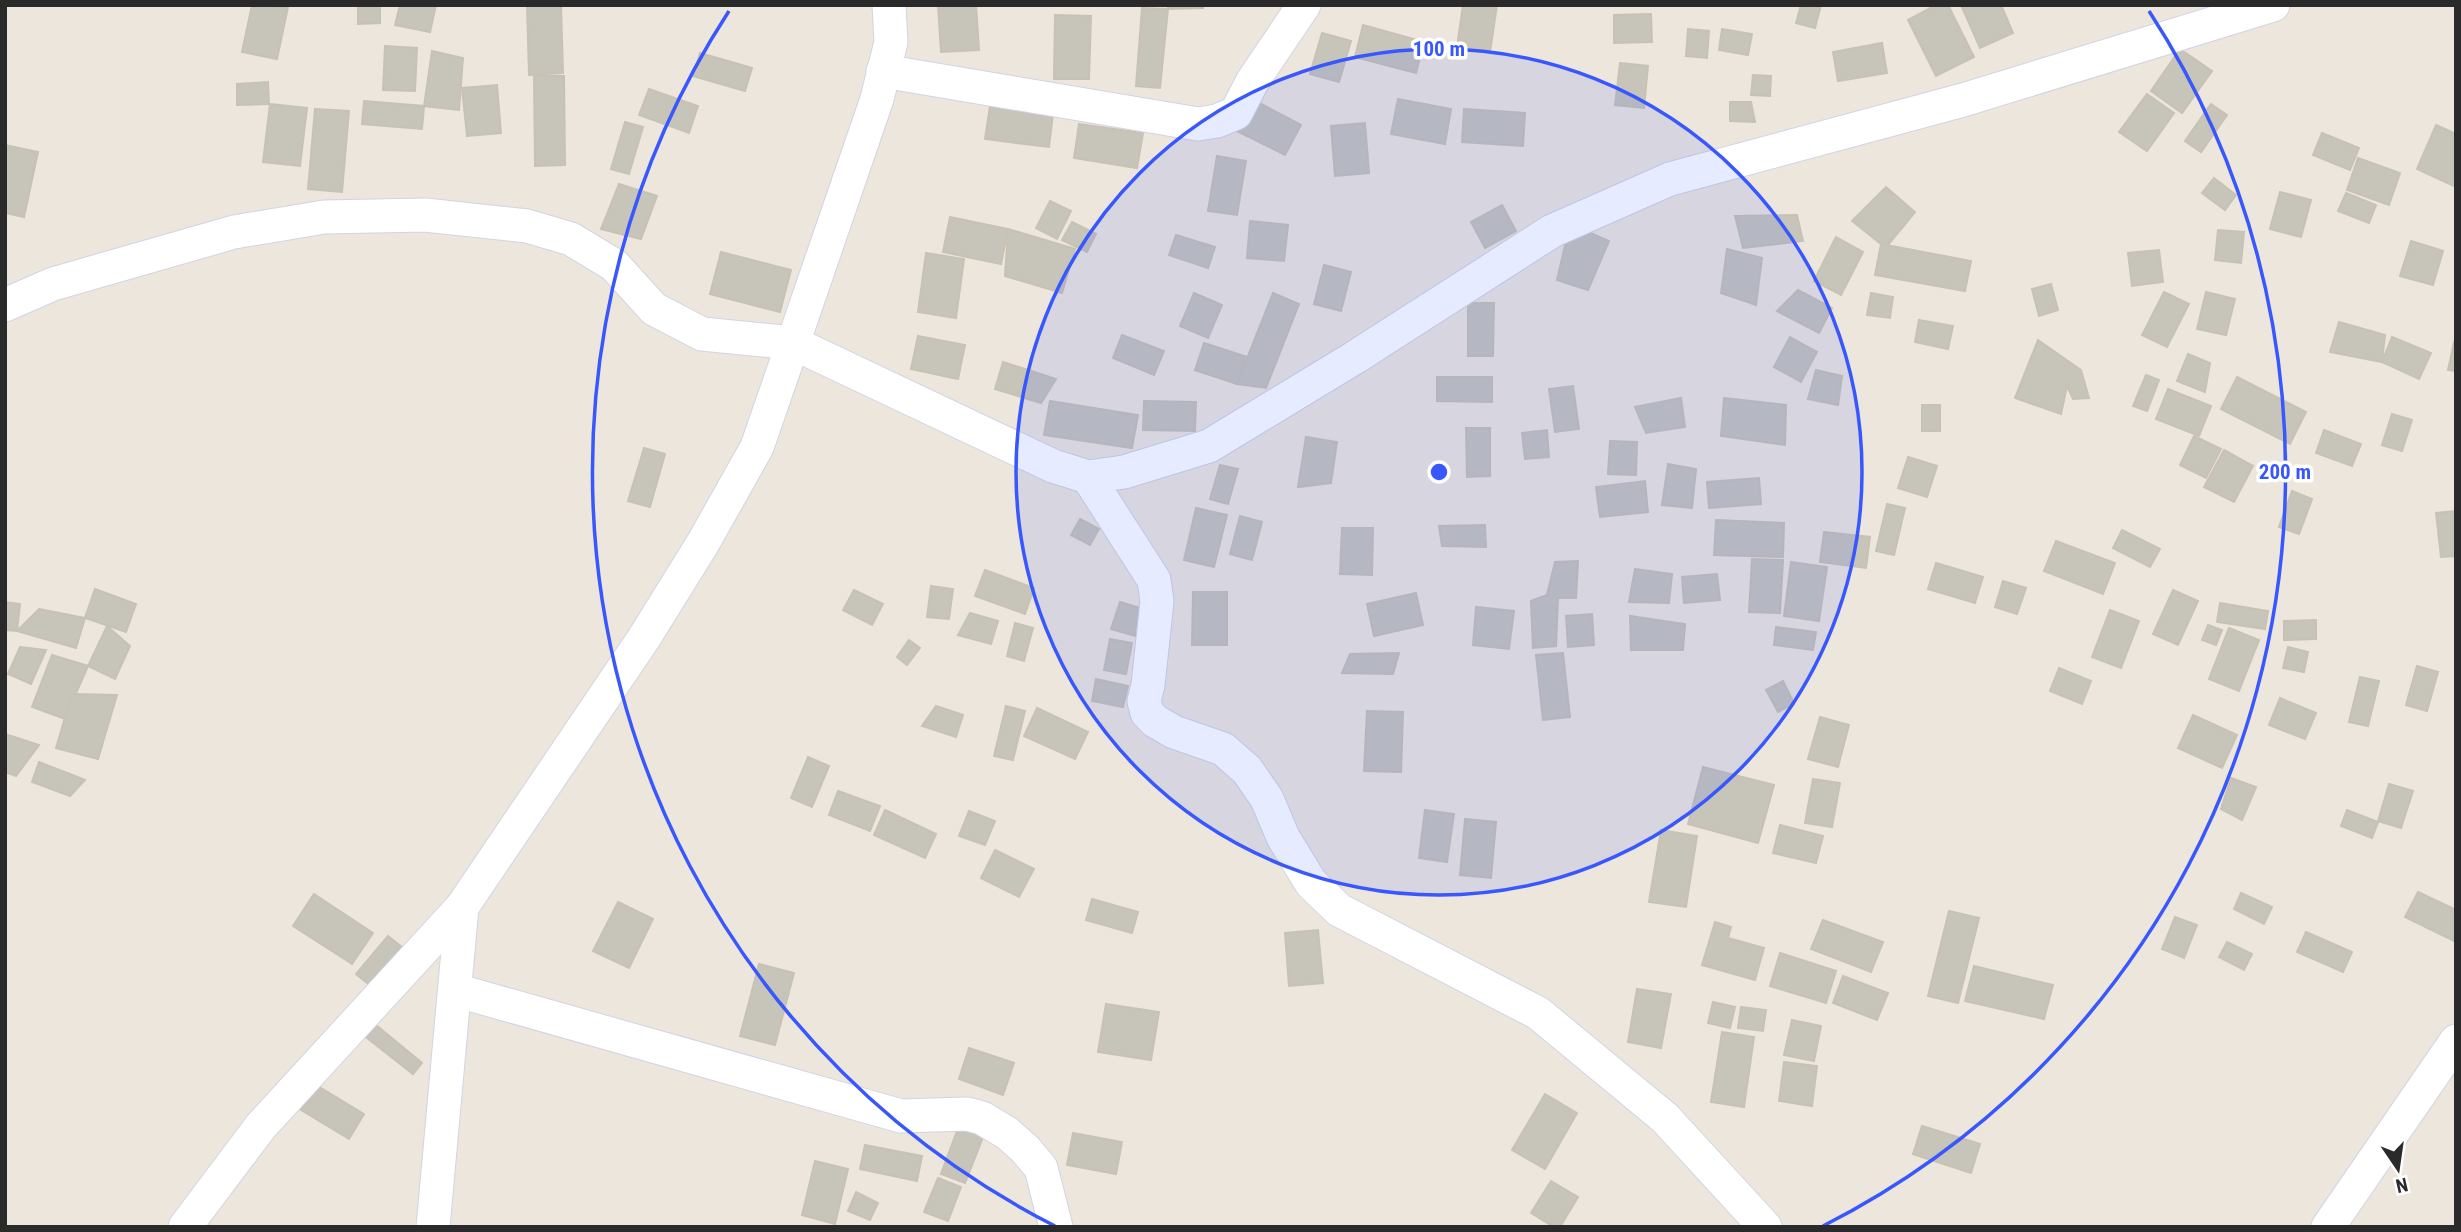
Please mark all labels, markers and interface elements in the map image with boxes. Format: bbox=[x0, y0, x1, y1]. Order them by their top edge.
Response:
text: 100 m bbox=[1413, 37, 1465, 61]
centre of rings bbox=[1427, 460, 1451, 484]
text: 200 m bbox=[2259, 460, 2311, 484]
north arrow bbox=[2363, 1134, 2433, 1204]
text: N bbox=[2393, 1173, 2410, 1198]

